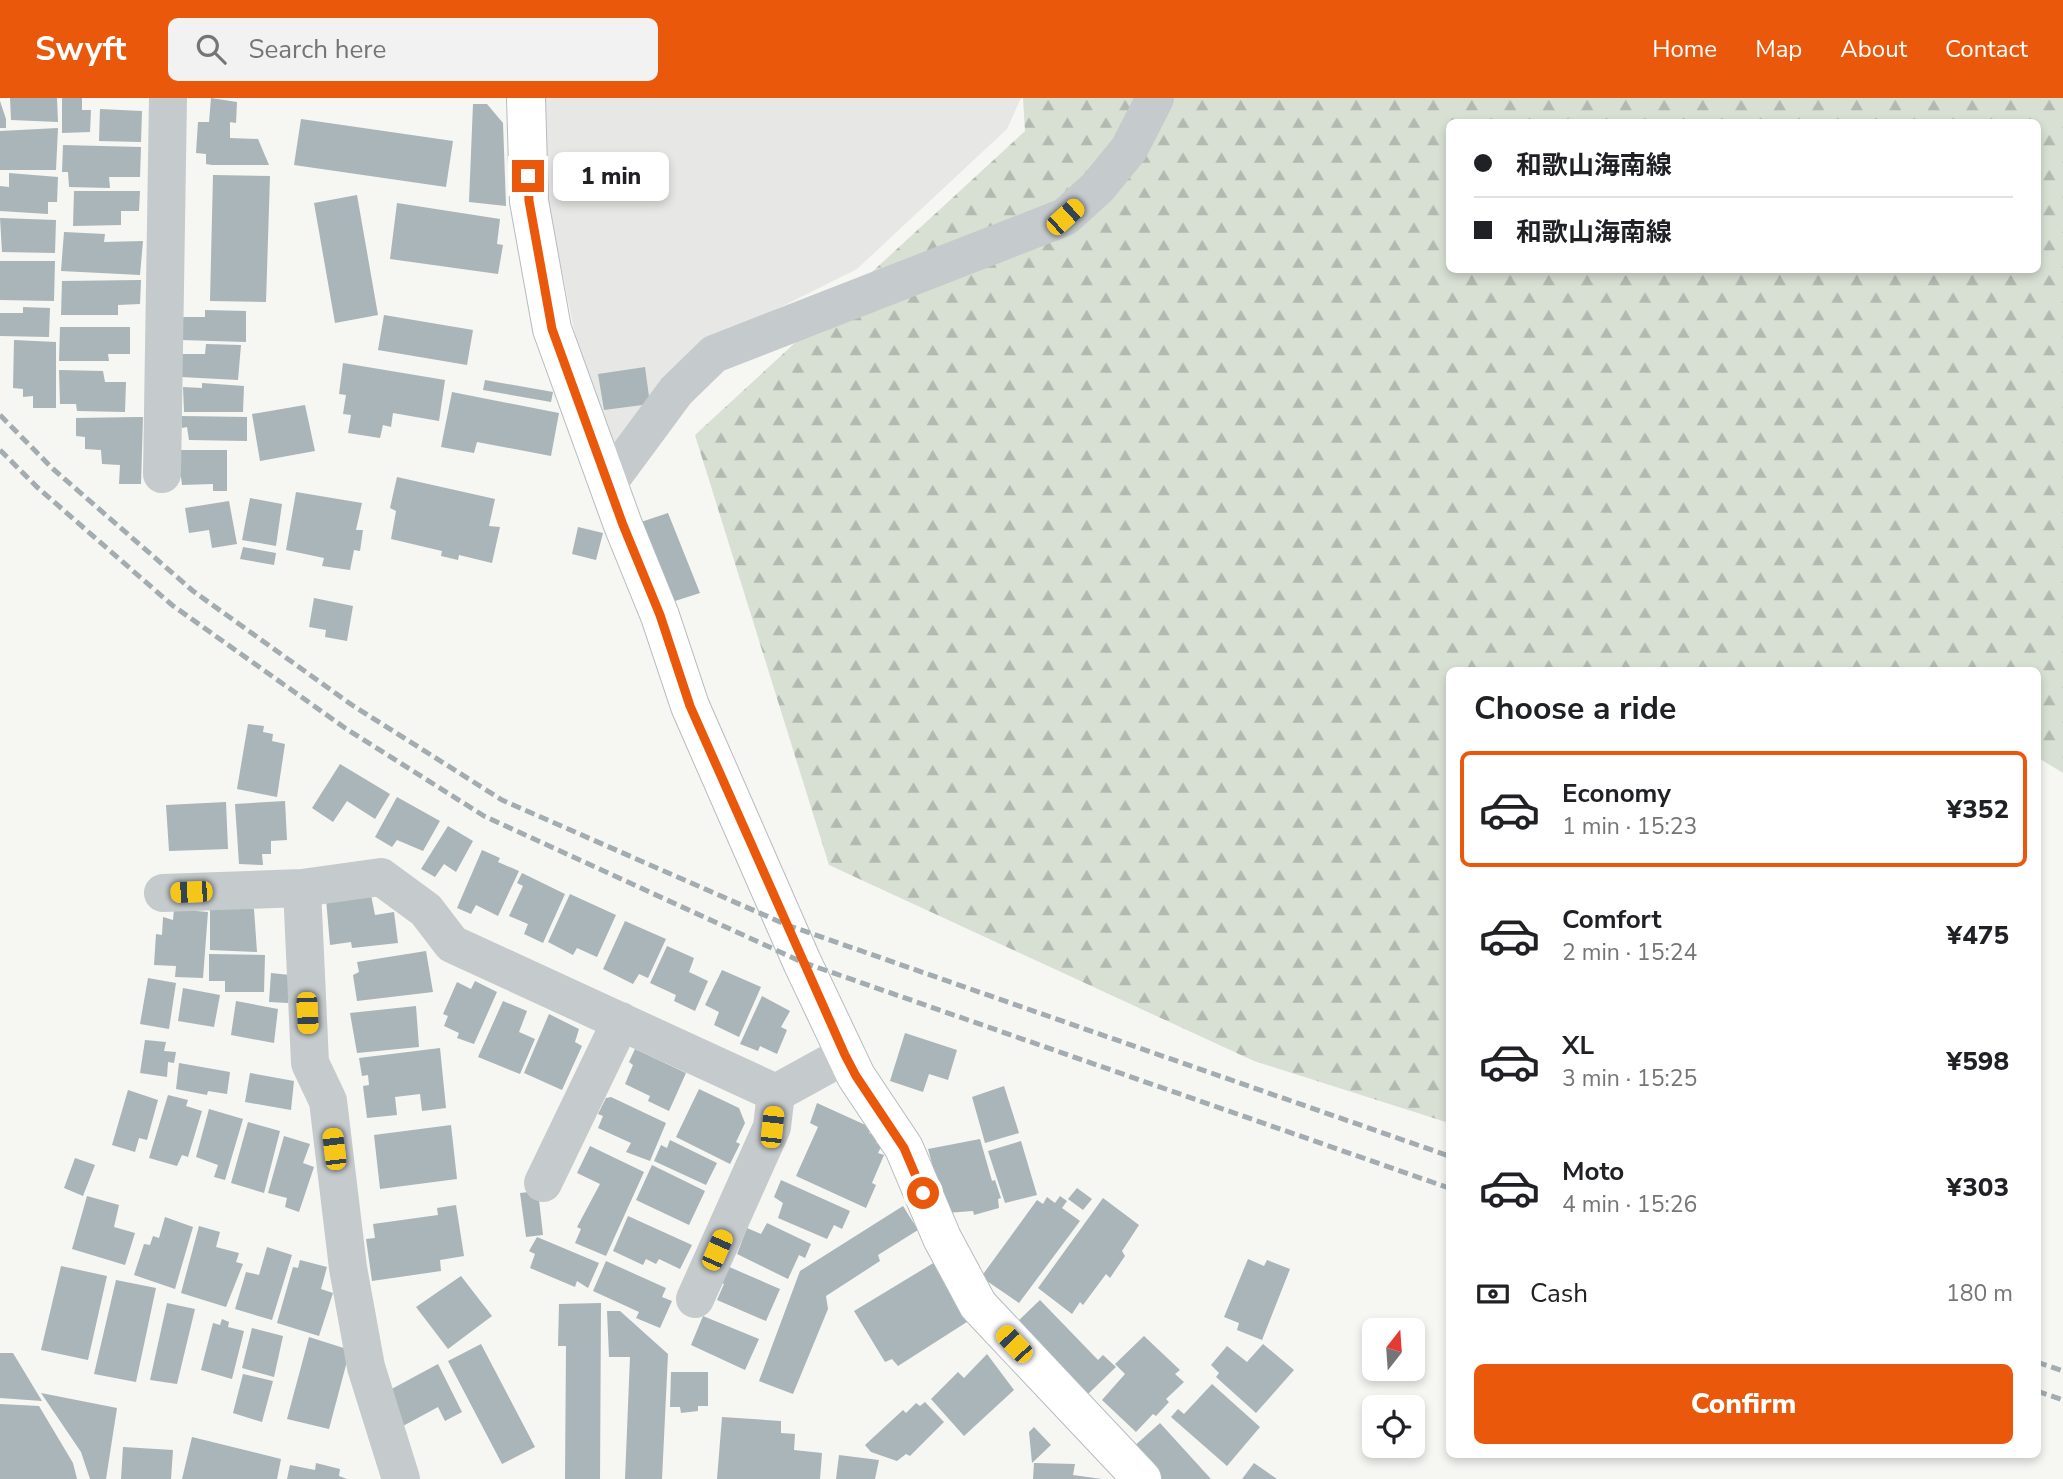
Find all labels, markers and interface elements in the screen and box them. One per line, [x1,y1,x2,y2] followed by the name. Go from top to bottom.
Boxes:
[168,18,658,81] search box
[35,27,126,72] text: Swyft
[192,30,230,68] icon: search
[248,32,386,67] text: Search here
[1652,33,1717,65] text: Home
[1755,33,1802,65] text: Map
[1840,33,1907,65] text: About
[1945,33,2028,65] text: Contact
[1516,148,1672,183] text: 和歌山海南線
[552,152,668,200] callout: 1 min
[512,160,544,192] route end
[581,161,641,192] text: 1 min
[1043,195,1088,239] car
[1516,215,1672,250] text: 和歌山海南線
[1474,687,1676,730] text: Choose a ride
[1562,776,1671,811] text: Economy
[1478,778,1541,841] icon: car
[1947,792,2009,827] text: ¥352
[1562,811,1697,842] text: 1 min · 15:23
[170,881,213,903] car
[1562,902,1662,937] text: Comfort
[1478,904,1541,967] icon: car
[1947,918,2009,953] text: ¥475
[1562,937,1697,968] text: 2 min · 15:24
[296,991,319,1035] car
[1562,1028,1594,1063] text: XL
[1478,1030,1541,1093] icon: car
[1947,1044,2009,1079] text: ¥598
[1562,1063,1697,1094] text: 3 min · 15:25
[760,1105,785,1149] car
[322,1127,347,1171] car
[1562,1154,1624,1189] text: Moto
[1478,1156,1541,1219] icon: car
[1947,1170,2009,1205] text: ¥303
[907,1177,939,1209] route start
[1562,1189,1697,1220] text: 4 min · 15:26
[699,1227,736,1273] car
[1474,1275,1512,1313] icon: cash
[1530,1276,1588,1311] text: Cash
[1946,1278,2013,1309] text: 180 m
[1362,1318,1424,1381] north arrow
[1362,1318,1425,1458] map controls
[992,1321,1037,1367] car
[1474,1364,2013,1444] button: Confirm
[1362,1395,1425,1458] button: locate

